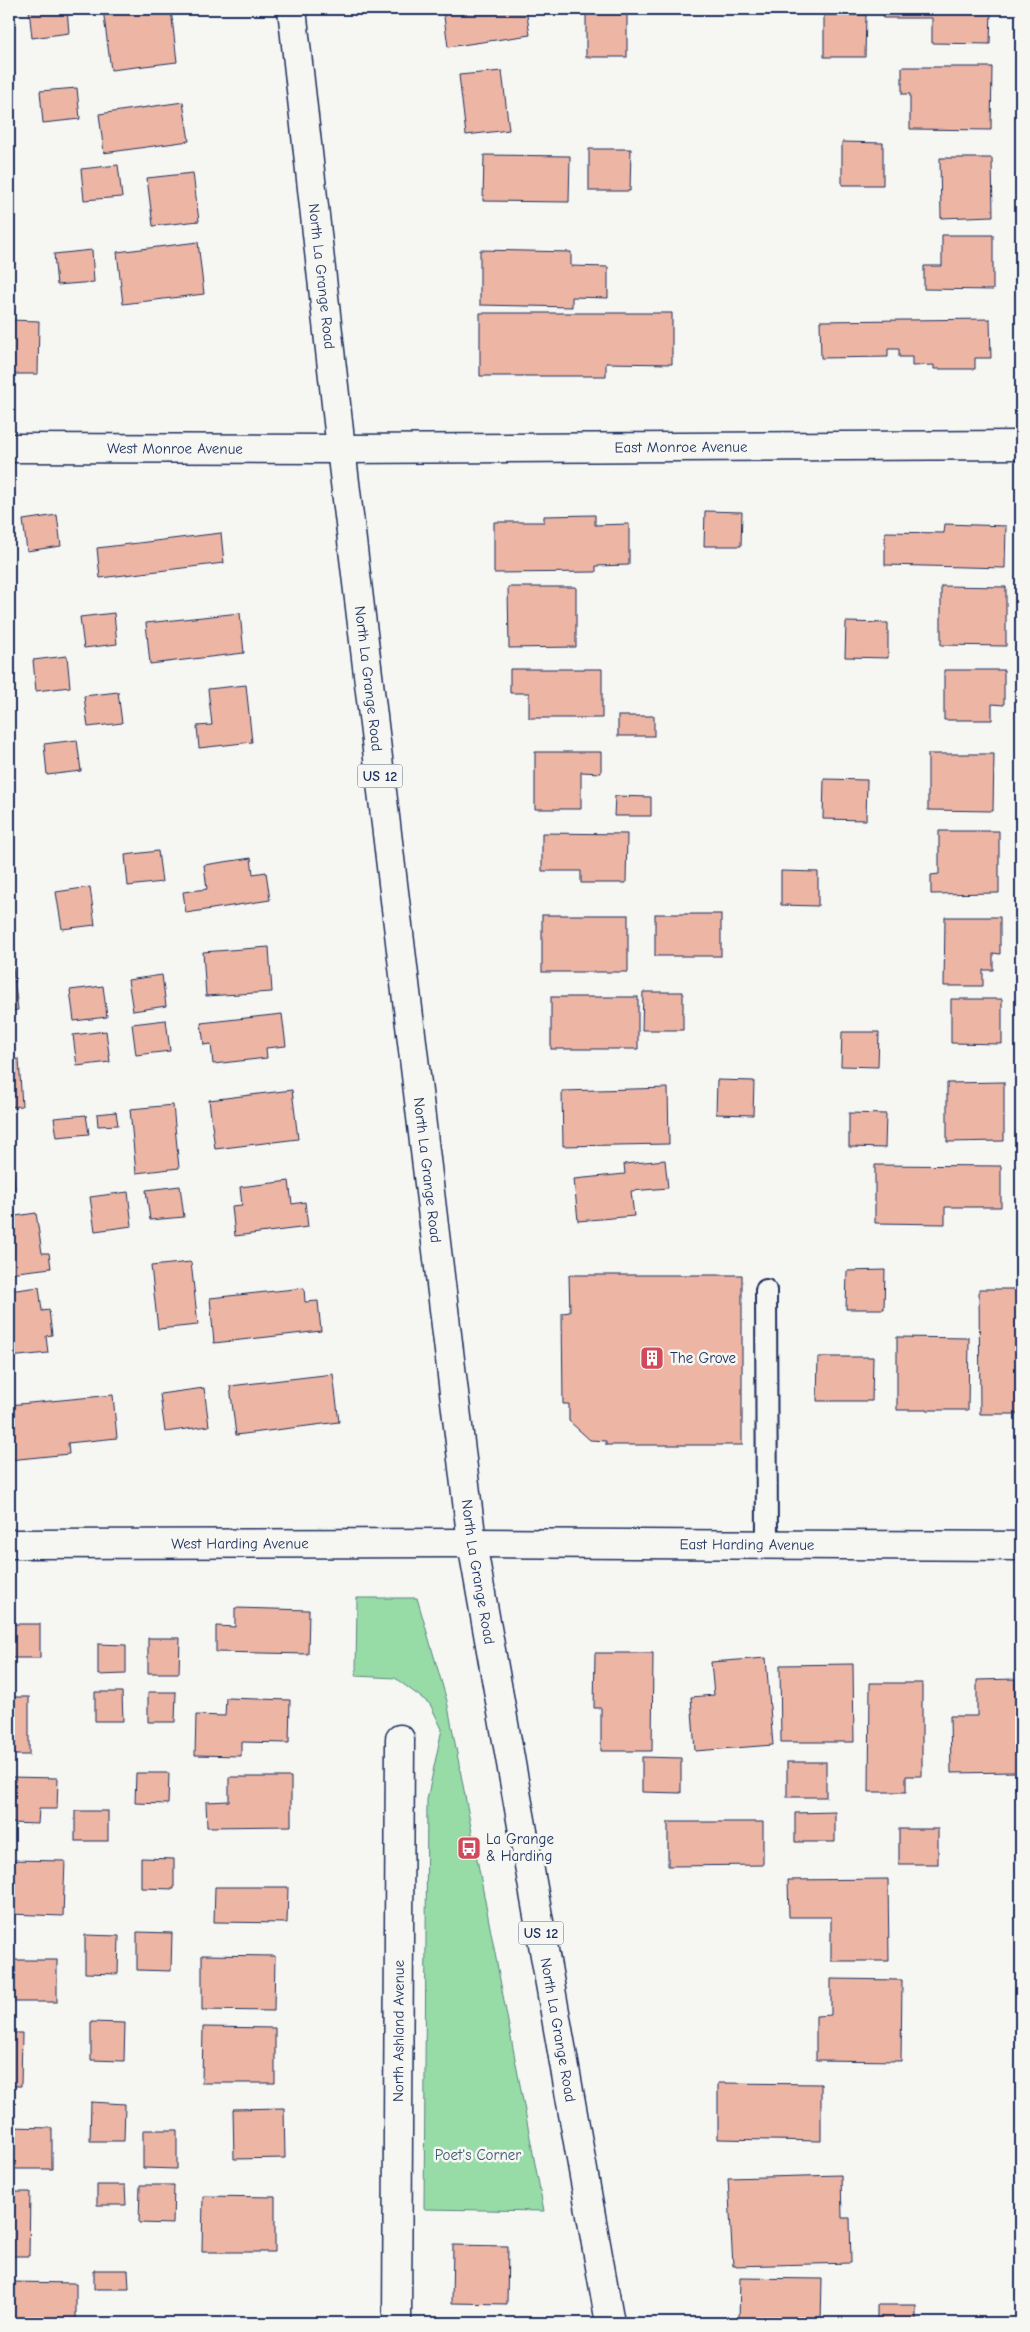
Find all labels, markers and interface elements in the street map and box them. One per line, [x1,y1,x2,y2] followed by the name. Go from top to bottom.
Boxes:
[305,203,339,350] street label: North La Grange Road
[614,438,748,456] street label: East Monroe Avenue
[107,439,243,458] street label: West Monroe Avenue
[351,605,386,752] street label: North La Grange Road
[358,764,402,788] road number: US 12
[410,1096,445,1244] street label: North La Grange Road
[639,1345,665,1371] building icon: The Grove
[670,1349,737,1367] place label: The Grove
[458,1498,499,1646] street label: North La Grange Road
[171,1534,309,1553] street label: West Harding Avenue
[680,1535,815,1554] street label: East Harding Avenue
[486,1830,554,1865] place label: La Grange & Harding
[456,1835,482,1861] bus stop icon: La Grange & Harding
[518,1922,564,1945] road number: US 12
[537,1956,580,2104] street label: North La Grange Road
[389,1959,408,2102] street label: North Ashland Avenue
[435,2146,521,2164] park label: Poet's Corner

